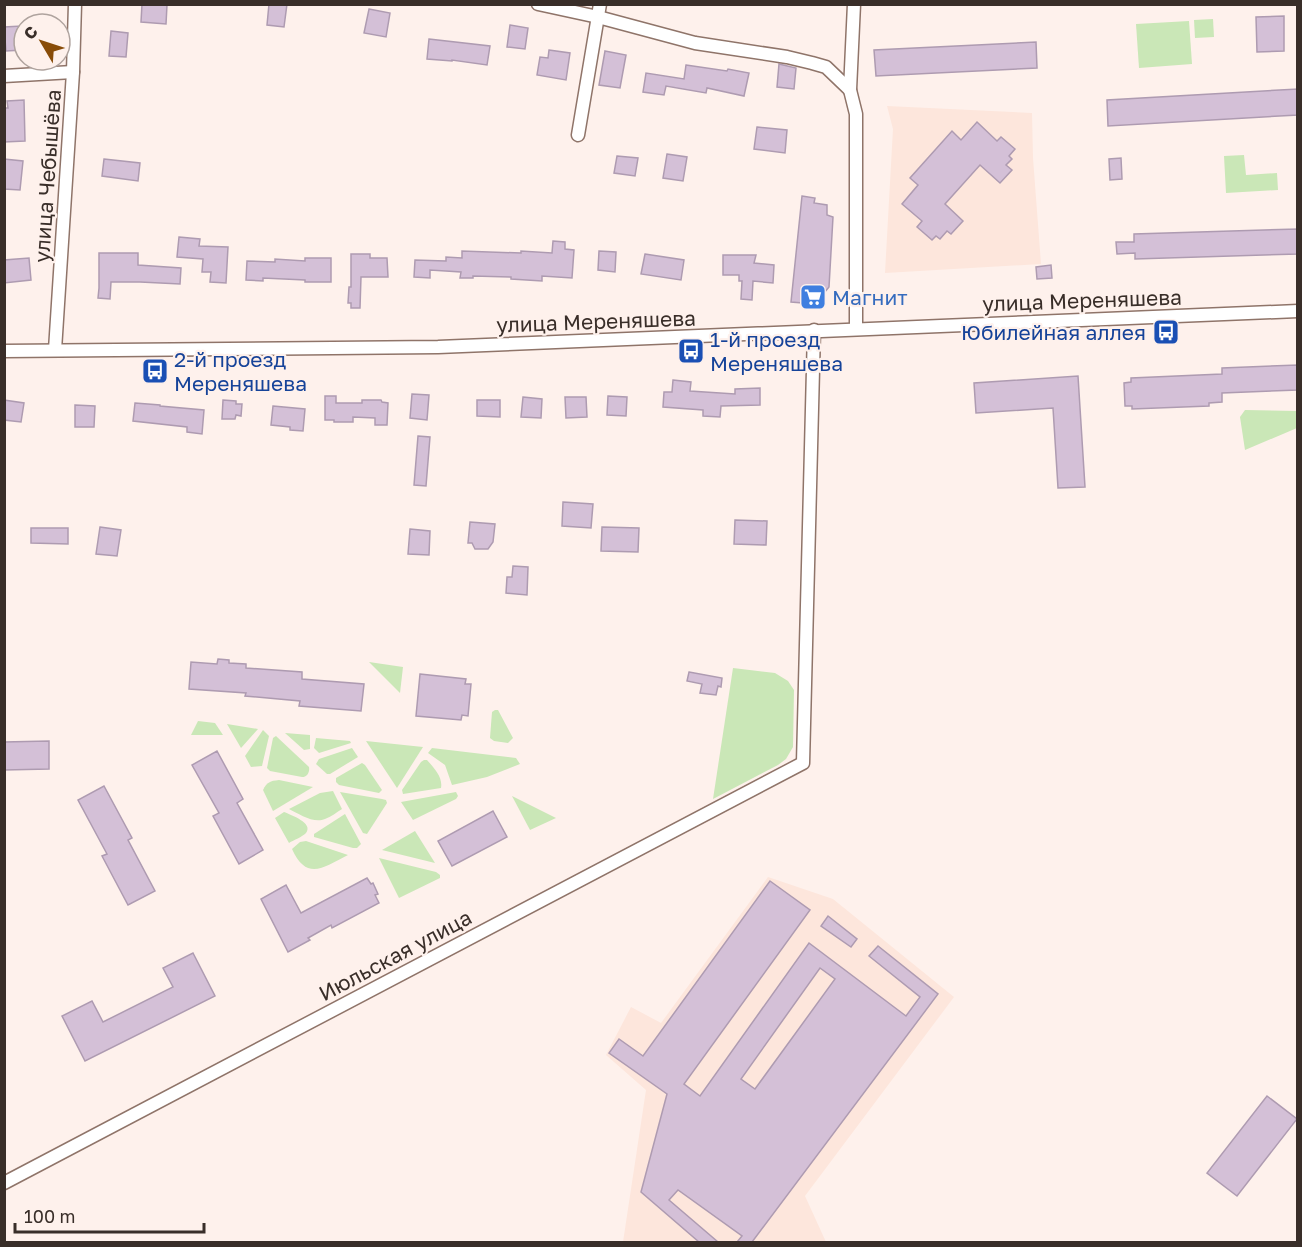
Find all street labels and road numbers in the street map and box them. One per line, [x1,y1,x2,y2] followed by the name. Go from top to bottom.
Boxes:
[28,88,66,264] street label: улица Чебышёва
[982,284,1182,316] street label: улица Мереняшева
[496,305,696,337] street label: улица Мереняшева
[314,904,476,1006] street label: Июльская улица

